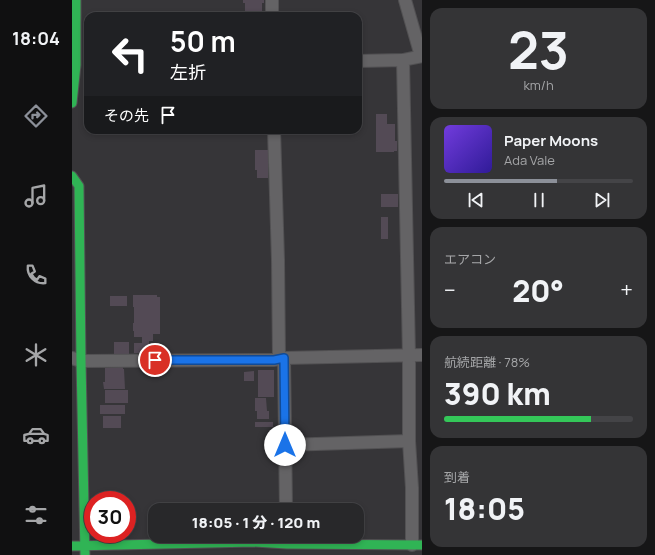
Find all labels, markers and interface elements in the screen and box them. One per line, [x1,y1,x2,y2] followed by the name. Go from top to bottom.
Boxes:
[508,14,569,85] text: 23
[170,22,236,60] text: 50 m
[12,26,60,50] text: 18:04
[104,28,156,80] icon: left
[170,60,206,84] text: 左折
[523,76,554,94] text: km/h
[22,102,50,130] icon: directions
[157,104,179,126] icon: arrive
[104,105,149,126] text: その先
[504,130,598,151] text: Paper Moons
[504,151,555,169] text: Ada Vale
[22,182,50,210] icon: music
[465,189,487,211] icon: previous
[528,189,550,211] icon: pause
[591,189,613,211] icon: next
[444,250,496,268] text: エアコン
[22,261,50,289] icon: phone
[512,270,564,311] text: 20°
[444,275,456,305] text: −
[620,275,633,305] text: +
[22,341,50,369] icon: climate
[138,343,172,377] pin
[144,349,166,371] icon: arrive
[444,353,530,371] text: 航続距離 · 78%
[444,373,551,414] text: 390 km
[22,421,50,449] icon: car
[264,424,306,466] position arrow
[444,468,470,486] text: 到着
[444,488,525,529] text: 18:05
[84,491,136,543] speed limit sign: 30
[22,501,50,529] icon: filters
[192,512,320,533] text: 18:05 · 1 分 · 120 m

